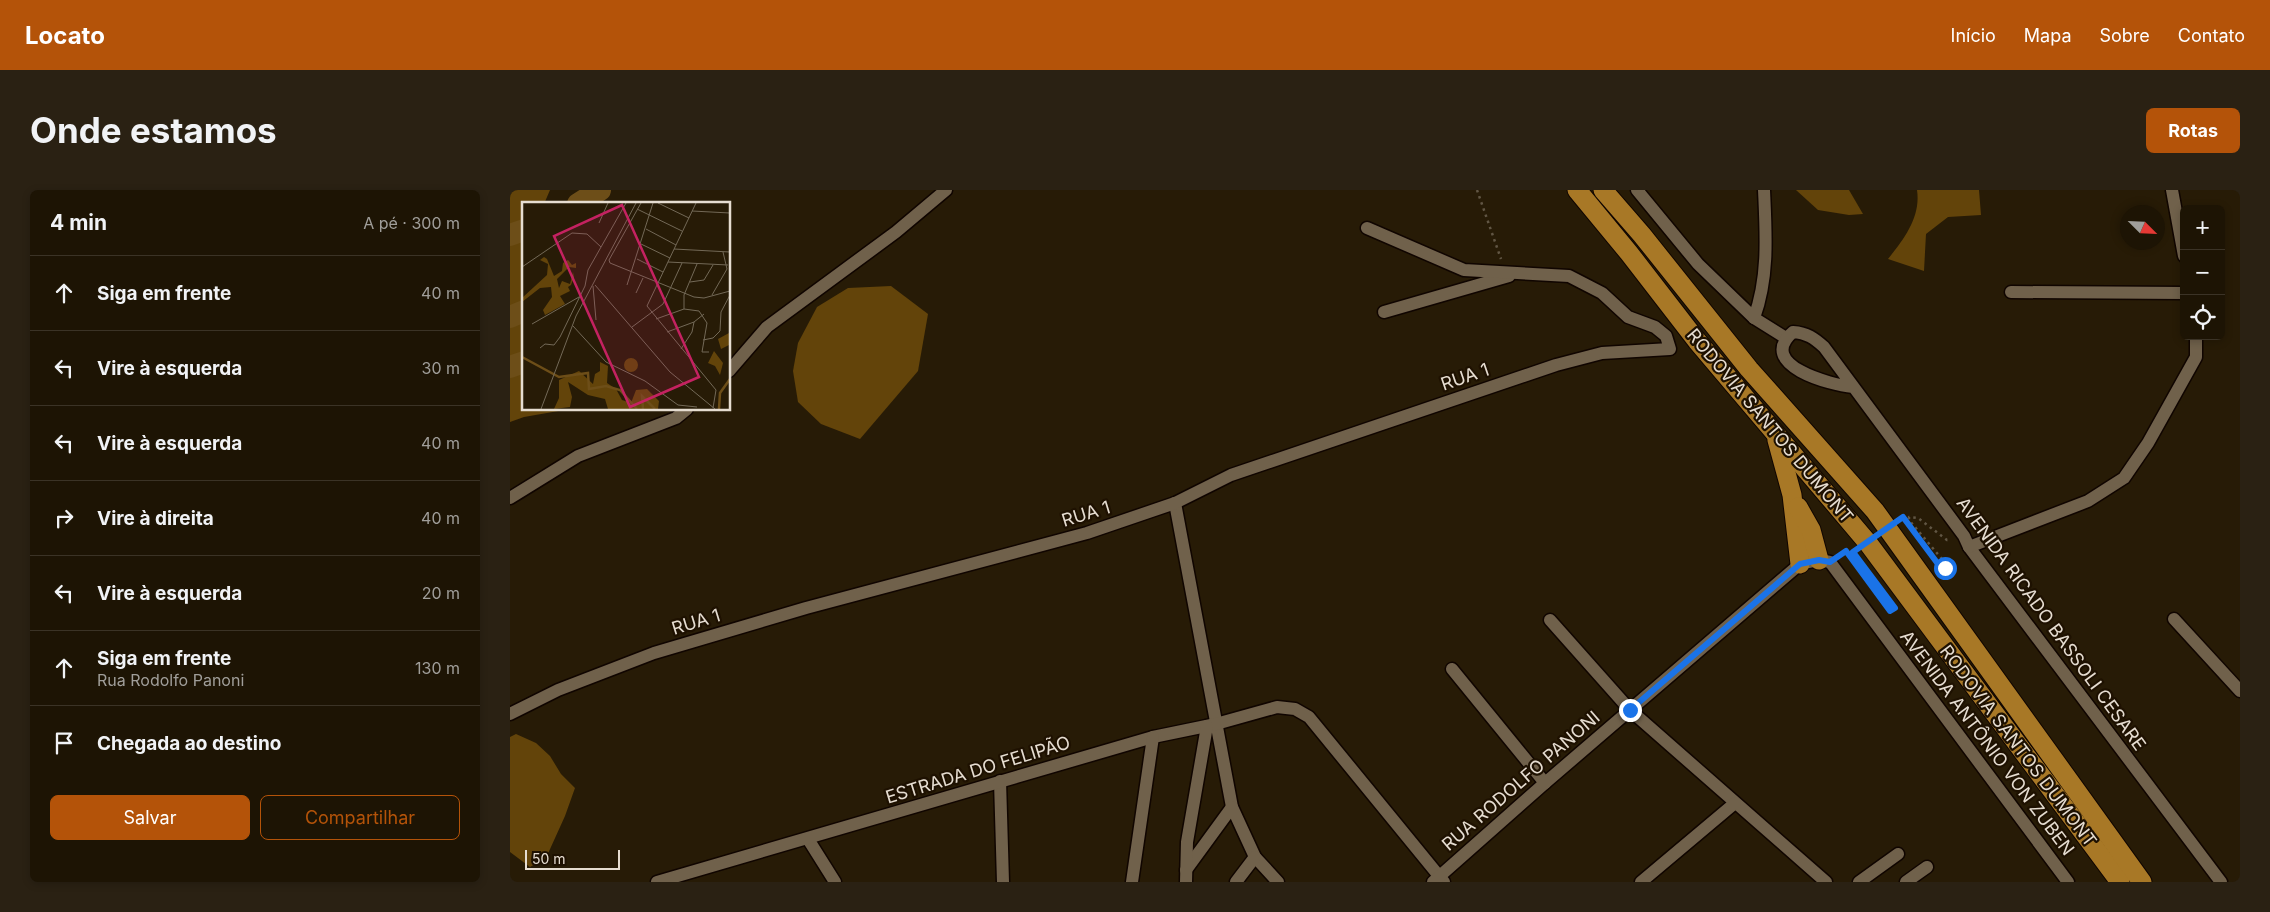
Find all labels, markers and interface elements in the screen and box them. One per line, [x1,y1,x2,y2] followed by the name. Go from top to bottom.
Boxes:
[25,21,105,50] text: Locato
[1951,25,1996,46] text: Início
[2024,25,2071,46] text: Mapa
[2099,25,2150,46] text: Sobre
[2178,25,2245,46] text: Contato
[2146,108,2240,153] button: Rotas
[30,109,277,151] text: Onde estamos
[522,202,730,410] inset map
[2120,205,2165,250] north arrow
[2180,205,2225,340] map controls
[2180,205,2225,250] button: +
[50,210,107,235] text: 4 min
[363,213,460,233] text: A pé · 300 m
[2180,250,2225,295] button: −
[50,279,78,307] icon: ahead
[97,282,231,305] text: Siga em frente
[421,283,460,303] text: 40 m
[2180,295,2225,340] button: locate
[1683,324,1858,527] street label: RODOVIA SANTOS DUMONT
[50,354,78,382] icon: left
[97,357,242,380] text: Vire à esquerda
[422,358,460,378] text: 30 m
[1438,359,1492,395] street label: RUA 1
[50,429,78,457] icon: left
[97,432,242,455] text: Vire à esquerda
[421,433,460,453] text: 40 m
[1953,493,2150,754] street label: AVENIDA RICADO BASSOLI CESARE
[1059,496,1113,531] street label: RUA 1
[50,504,78,532] icon: right
[97,507,214,530] text: Vire à direita
[421,508,460,528] text: 40 m
[1934,557,1957,580] route start
[50,579,78,607] icon: left
[97,582,242,605] text: Vire à esquerda
[422,583,460,603] text: 20 m
[669,604,723,639] street label: RUA 1
[1896,626,2080,859] street label: AVENIDA ANTÔNIO VON ZUBEN
[1936,641,2101,851] street label: RODOVIA SANTOS DUMONT
[97,647,231,670] text: Siga em frente
[50,654,78,682] icon: ahead
[415,658,460,678] text: 130 m
[97,670,244,690] text: Rua Rodolfo Panoni
[1619,699,1642,722] route end
[1437,706,1604,855] street label: RUA RODOLFO PANONI
[50,729,78,757] icon: arrive
[883,730,1073,808] street label: ESTRADA DO FELIPÃO
[97,732,281,755] text: Chegada ao destino
[50,795,250,840] button: Salvar
[260,795,460,840] button: Compartilhar
[525,847,620,870] scale bar
[532,850,566,867] text: 50 m

